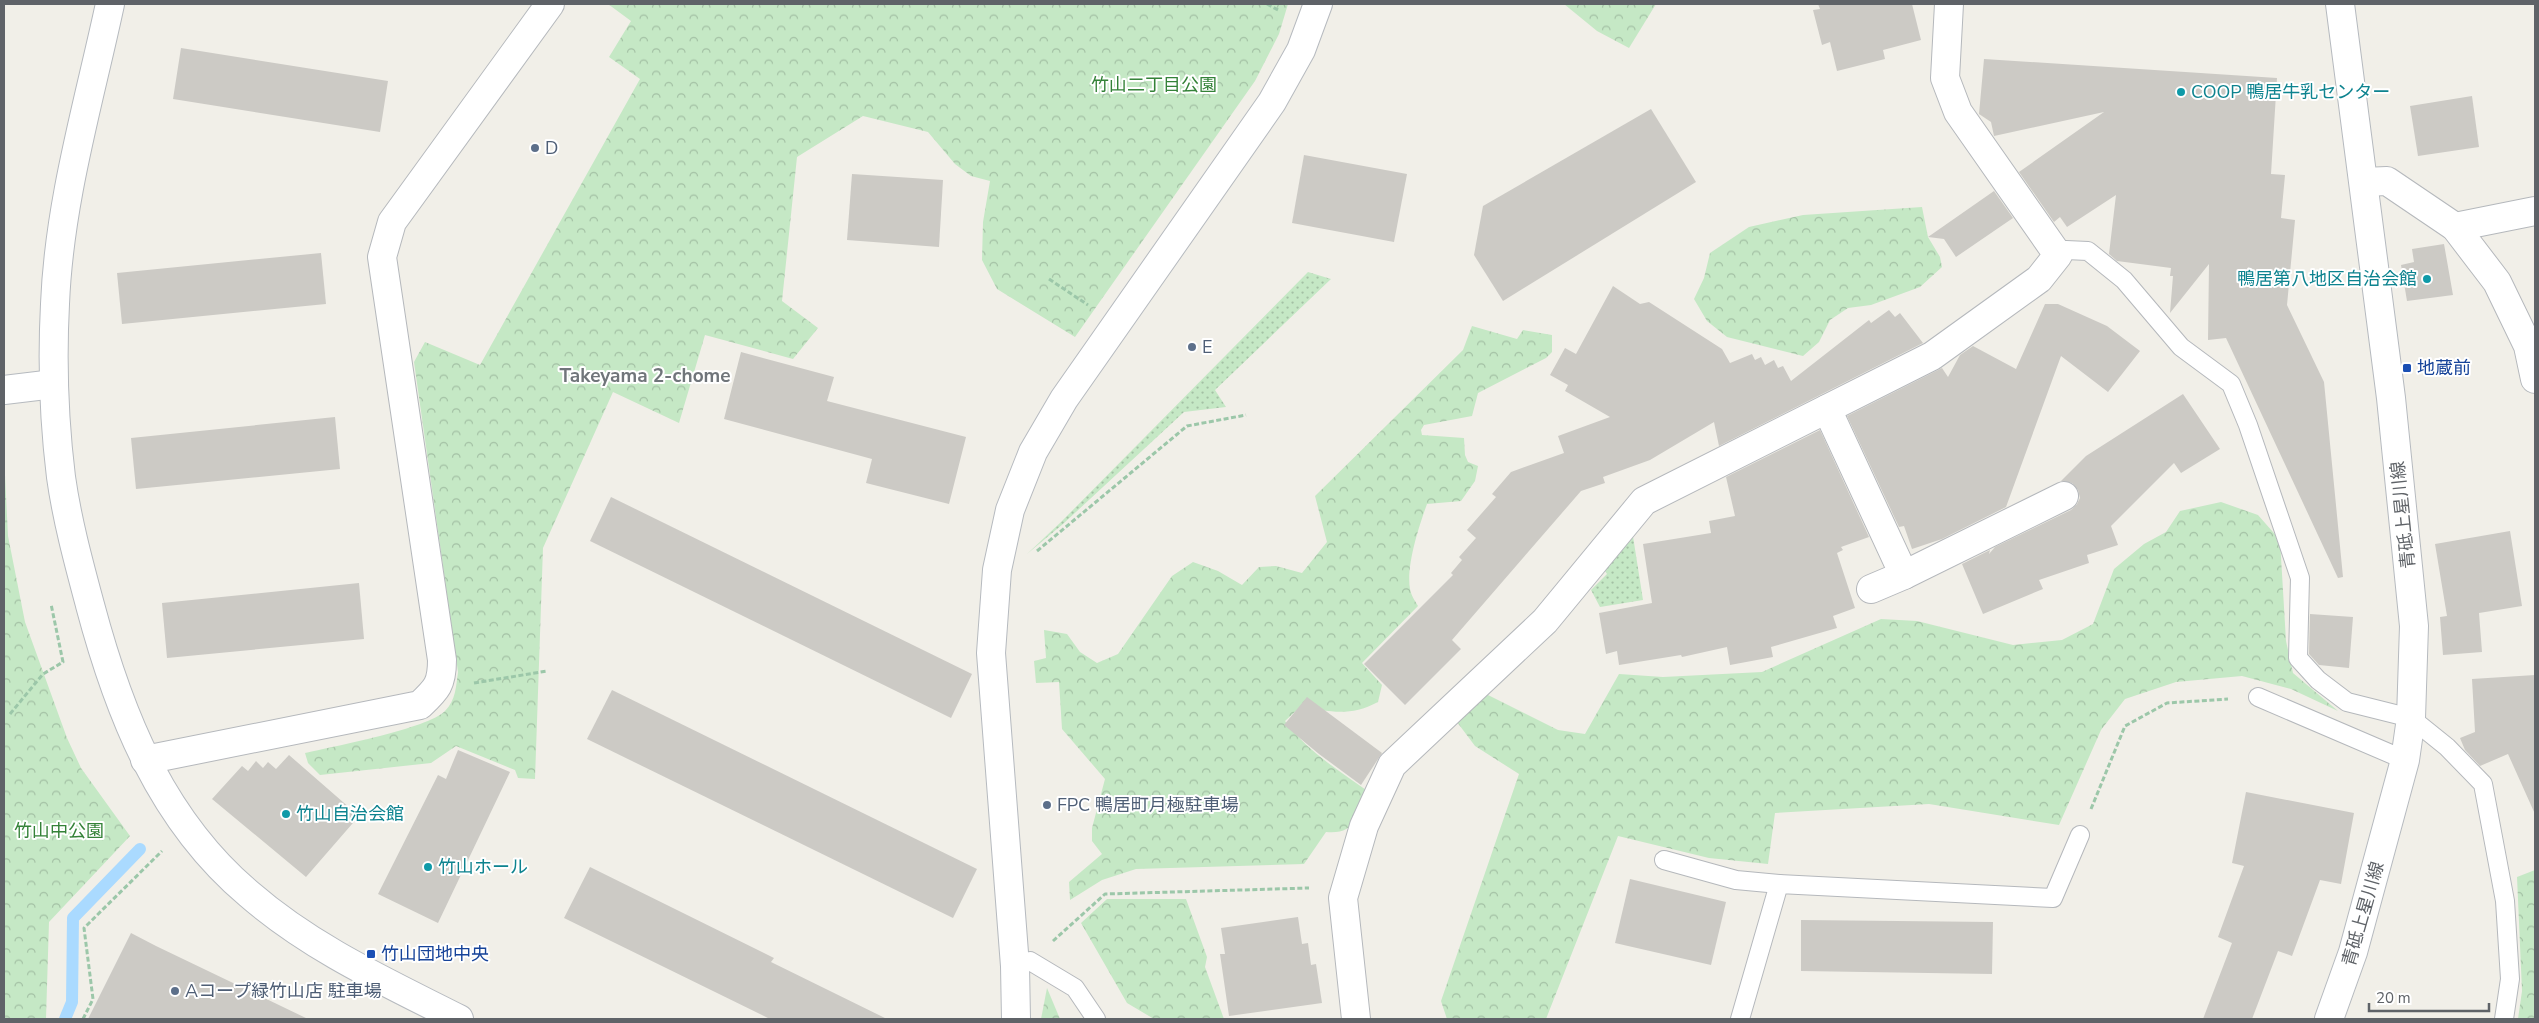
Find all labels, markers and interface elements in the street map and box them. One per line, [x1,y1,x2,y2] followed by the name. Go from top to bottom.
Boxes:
[1091,73,1217,97] park label: 竹山二丁目公園
[2191,80,2390,104] place label: COOP 鴨居牛乳センター
[2175,86,2187,98] marker: COOP 鴨居牛乳センター
[545,136,558,160] place label: D
[529,142,541,154] marker: D
[2237,267,2417,291] place label: 鴨居第八地区自治会館
[2421,273,2433,285] marker: 鴨居第八地区自治会館
[1202,335,1213,359] place label: E
[1186,341,1198,353] marker: E
[2417,356,2471,380] place label: 地蔵前
[2401,362,2413,374] marker: 地蔵前
[559,363,731,389] district label: Takeyama 2-chome
[2385,460,2421,570] street label: 青砥上星川線
[1057,793,1239,817] place label: FPC 鴨居町月極駐車場
[1041,799,1053,811] marker: FPC 鴨居町月極駐車場
[296,802,404,826] place label: 竹山自治会館
[280,808,292,820] marker: 竹山自治会館
[14,819,104,843] park label: 竹山中公園
[438,855,528,879] place label: 竹山ホール
[2337,859,2389,969] street label: 青砥上星川線
[422,861,434,873] marker: 竹山ホール
[381,942,489,966] place label: 竹山団地中央
[365,948,377,960] marker: 竹山団地中央
[185,979,382,1003] place label: Aコープ緑竹山店 駐車場
[2369,980,2489,1012] scale bar
[169,985,181,997] marker: Aコープ緑竹山店 駐車場
[2376,988,2411,1008] text: 20 m

